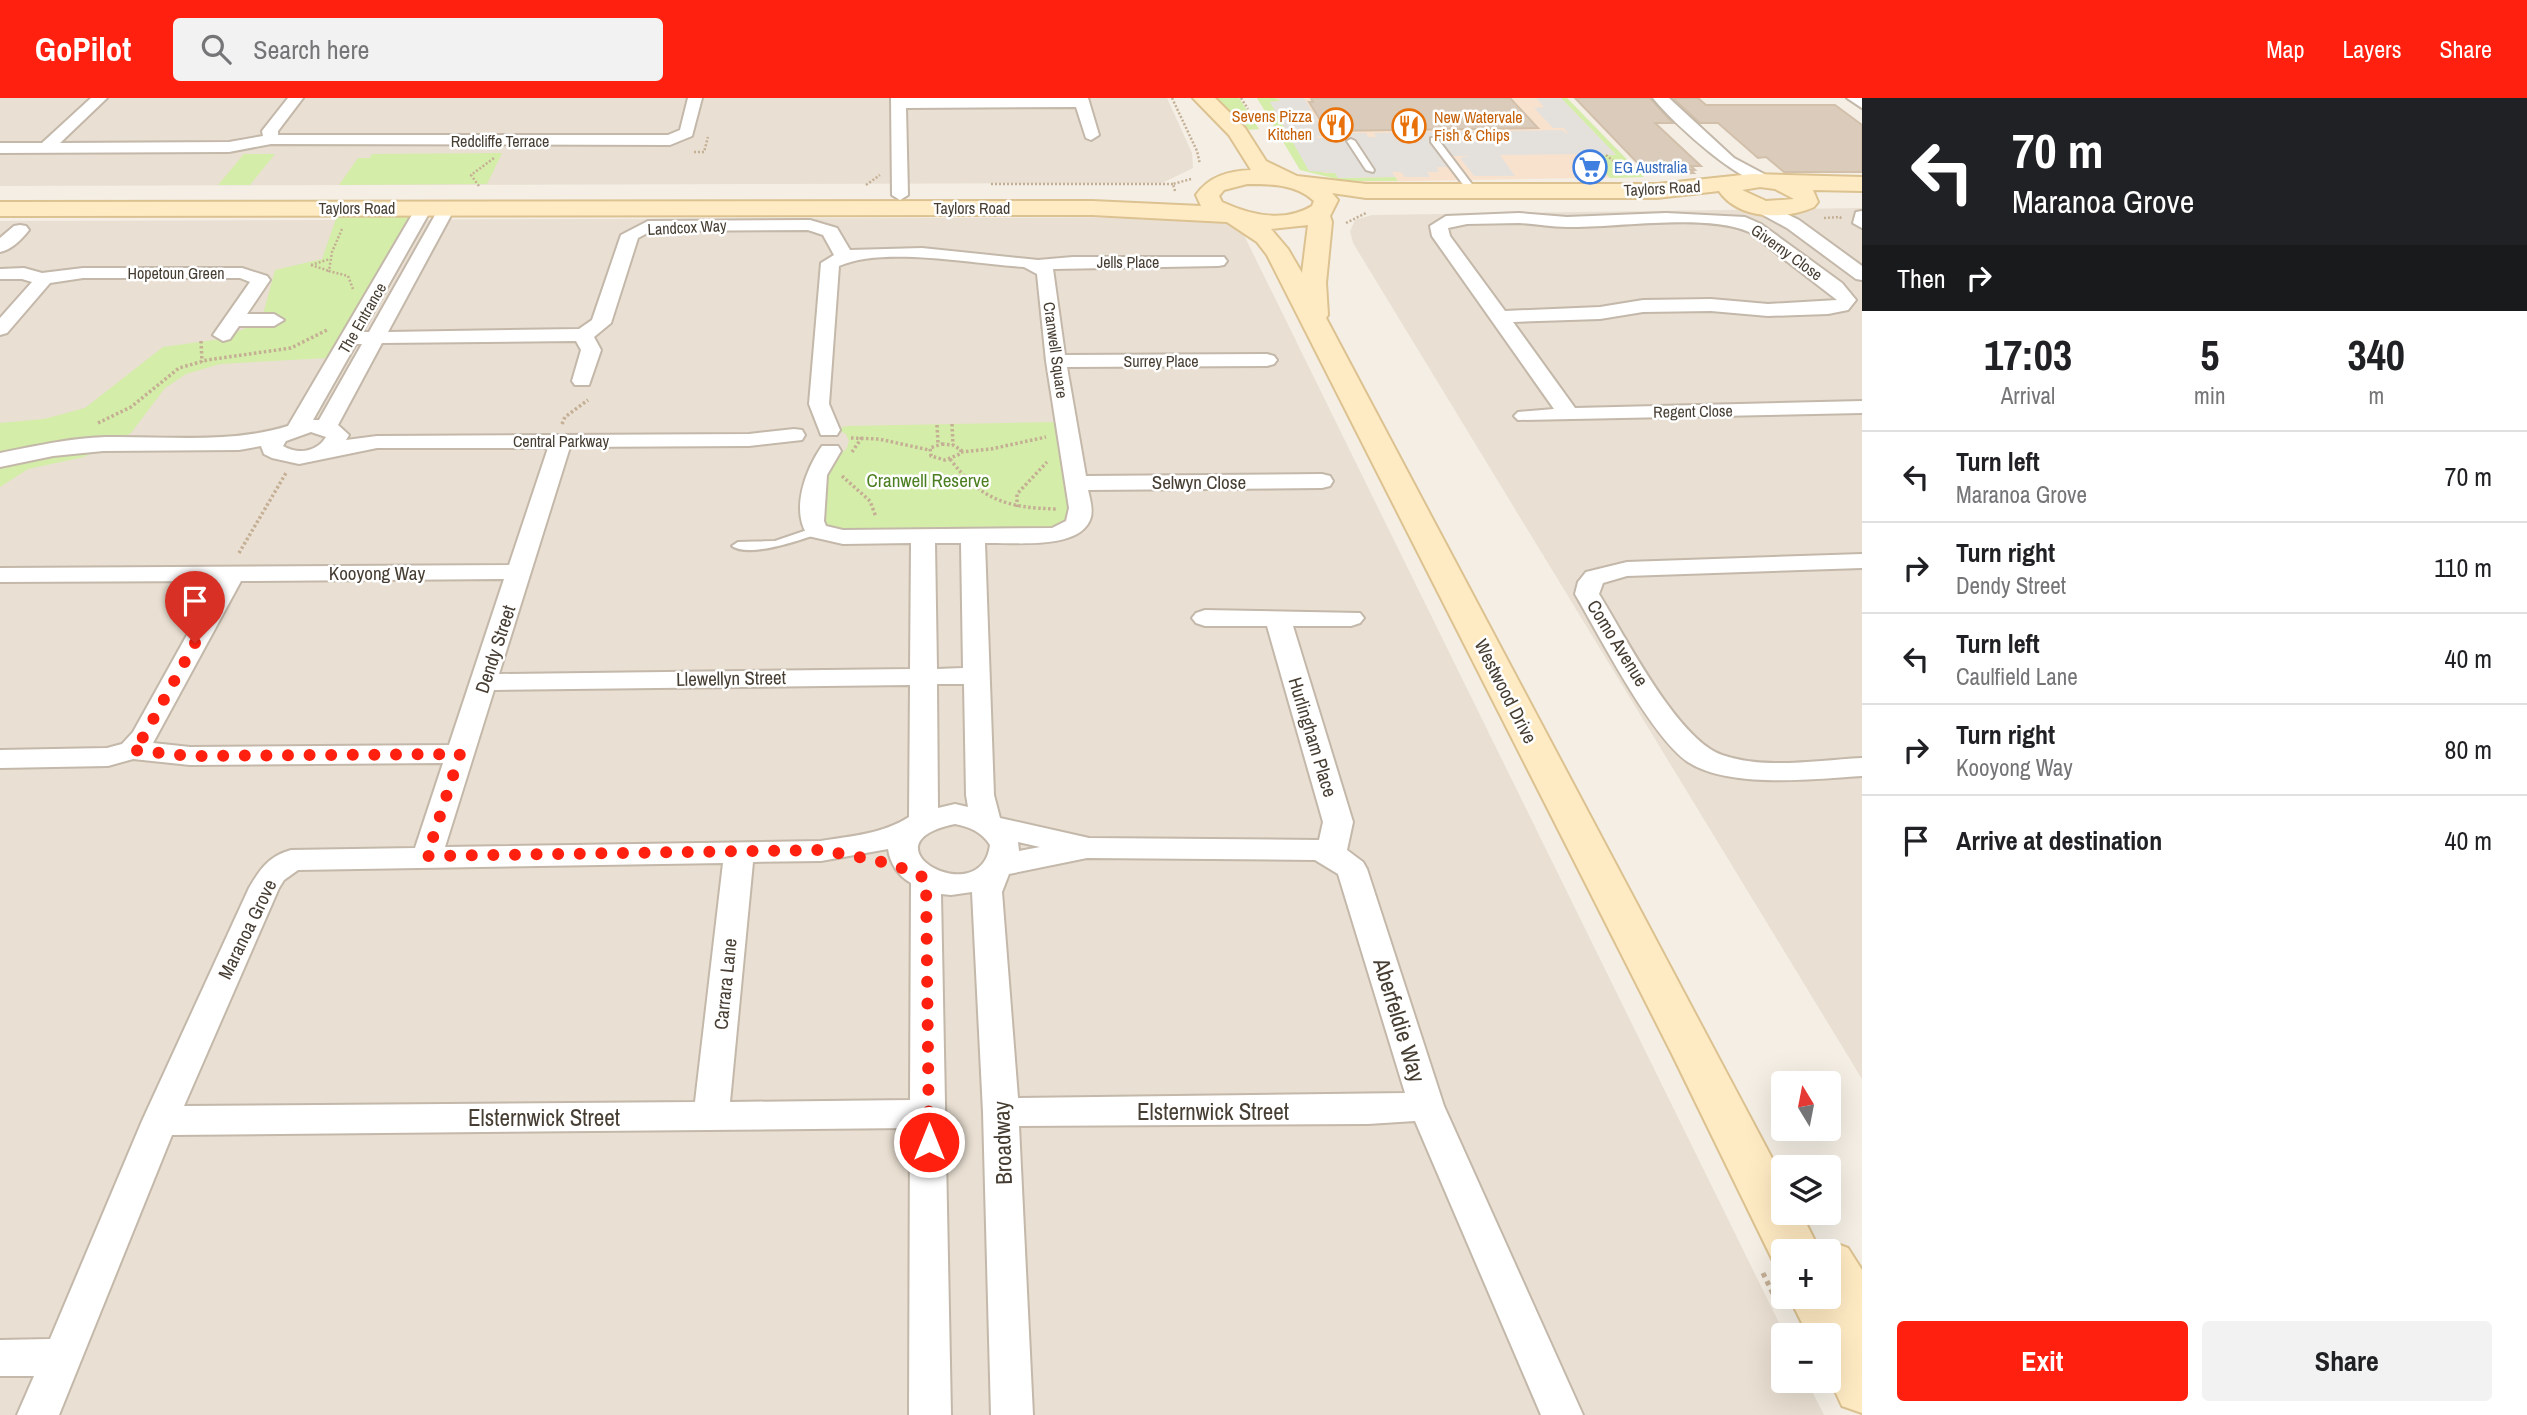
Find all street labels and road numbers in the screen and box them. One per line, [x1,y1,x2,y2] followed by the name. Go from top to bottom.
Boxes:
[451,130,549,152] street label: Redcliffe Terrace
[1623,175,1701,201] street label: Taylors Road
[319,197,395,219] street label: Taylors Road
[934,197,1010,219] street label: Taylors Road
[647,214,727,240] street label: Landcox Way
[1747,219,1827,285] street label: Giverny Close
[1097,251,1159,273] street label: Jells Place
[127,262,225,284] street label: Hopetoun Green
[333,278,391,358] street label: The Entrance
[1038,300,1074,400] street label: Cranwell Square
[1123,350,1199,372] street label: Surrey Place
[1653,399,1733,423] street label: Regent Close
[513,430,610,452] street label: Central Parkway
[1152,469,1246,495] street label: Selwyn Close
[329,560,425,586] street label: Kooyong Way
[1581,595,1655,691] street label: Como Avenue
[469,601,522,696] street label: Dendy Street
[1469,634,1543,748] street label: Westwood Drive
[676,664,787,692] street label: Llewellyn Street
[1282,674,1344,800] street label: Hurlingham Place
[212,875,282,983] street label: Maranoa Grove
[707,937,743,1031] street label: Carrara Lane
[1366,953,1434,1086] street label: Aberfeldie Way
[1137,1096,1289,1127] street label: Elsternwick Street
[985,1100,1019,1185] street label: Broadway
[468,1102,620,1133] street label: Elsternwick Street

